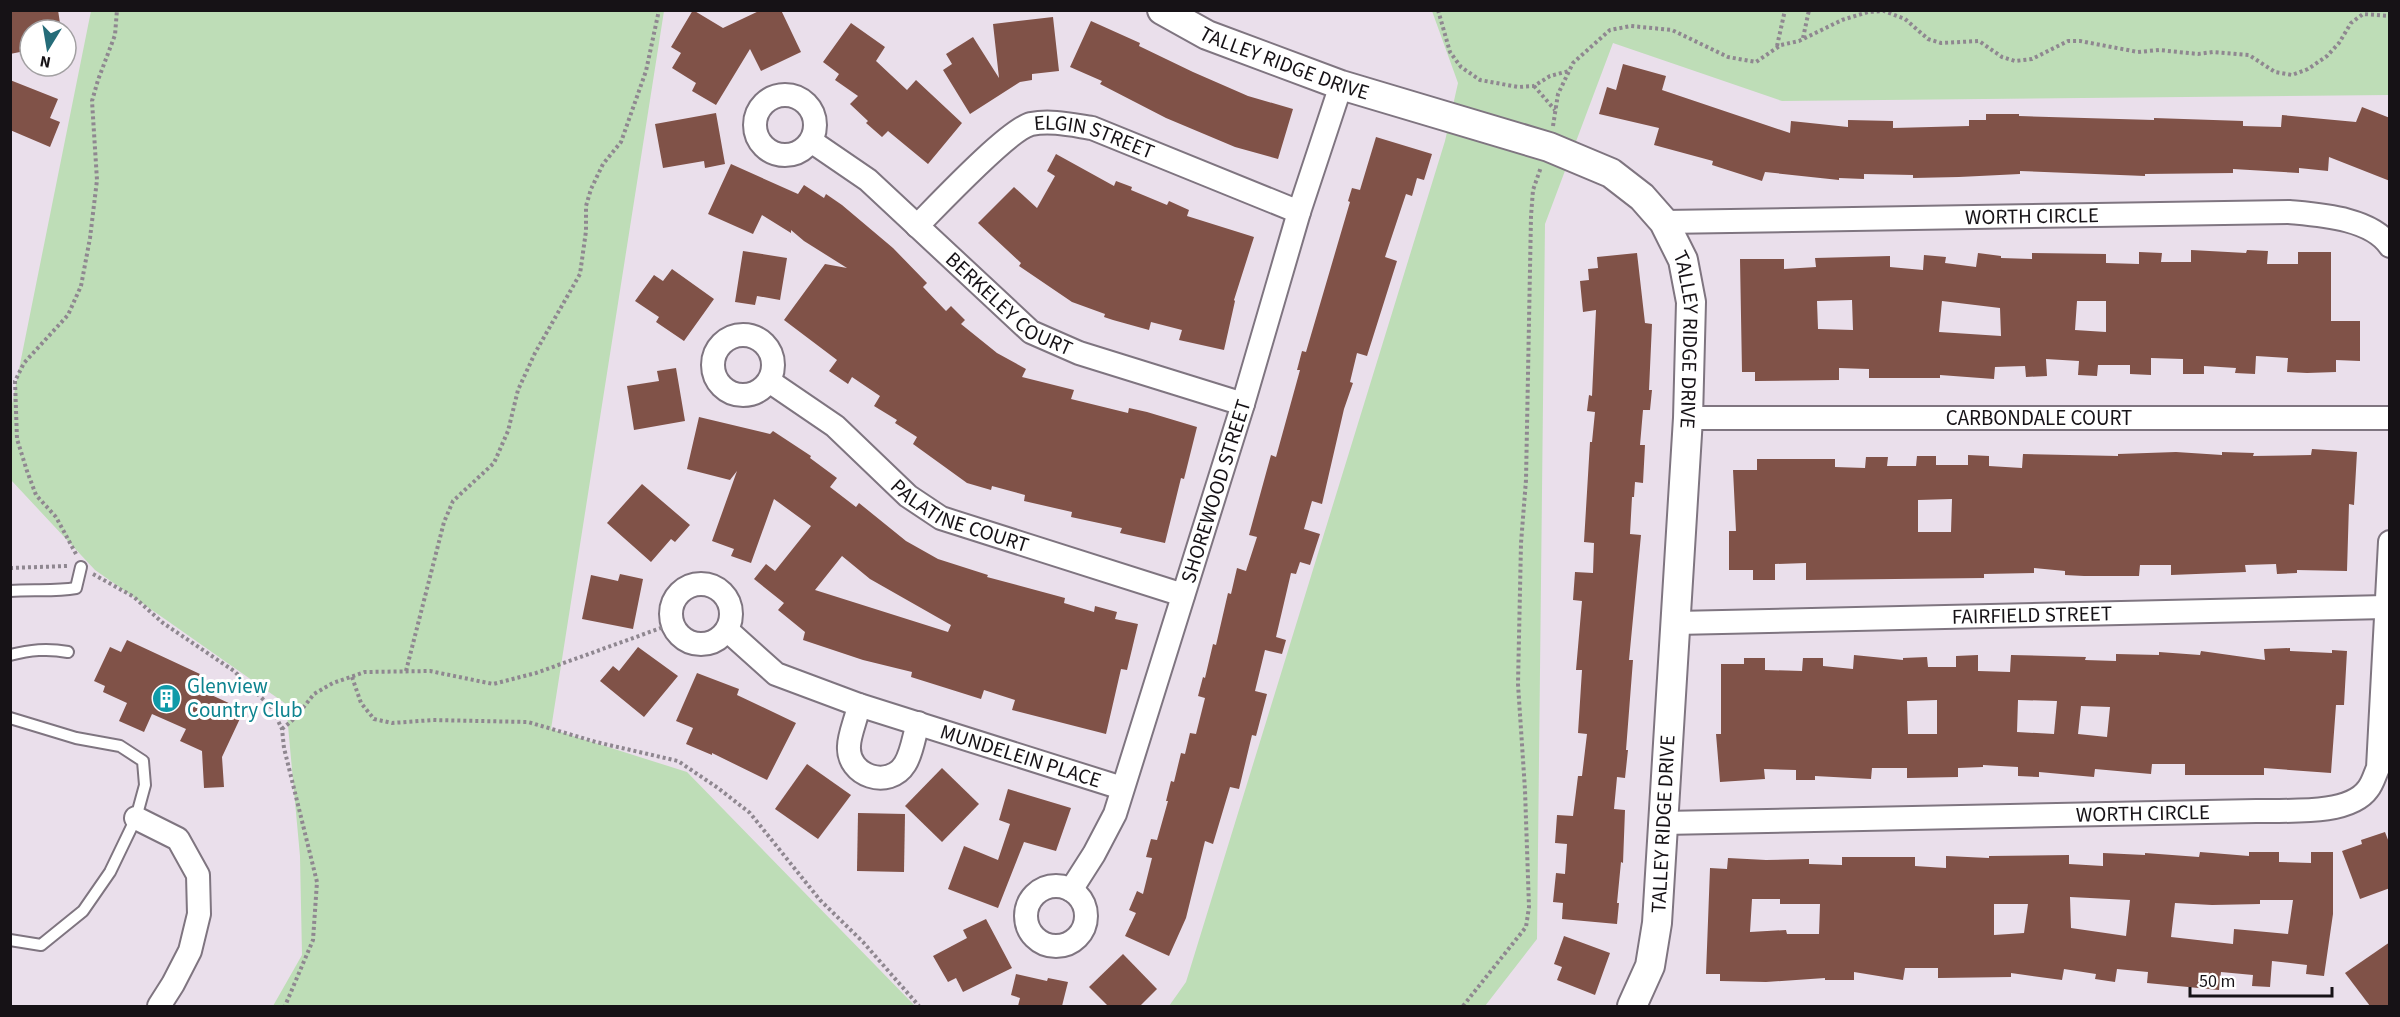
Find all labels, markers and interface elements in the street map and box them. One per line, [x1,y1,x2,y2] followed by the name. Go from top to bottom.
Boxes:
[18,18,78,78] north arrow
[1194,19,1373,108] street label: TALLEY RIDGE DRIVE
[38,50,53,74] text: N
[1033,107,1159,167] street label: ELGIN STREET
[1965,200,2099,232] street label: WORTH CIRCLE
[939,245,1077,363] street label: BERKELEY COURT
[1666,245,1706,430] street label: TALLEY RIDGE DRIVE
[1173,396,1258,587] street label: SHOREWOOD STREET
[1946,403,2132,433] street label: CARBONDALE COURT
[884,472,1033,560] street label: PALATINE COURT
[1951,598,2112,632] street label: FAIRFIELD STREET
[187,671,303,725] place label: Glenview Country Club
[150,682,182,714] building icon: Glenview Country Club
[936,717,1105,796] street label: MUNDELEIN PLACE
[1643,734,1683,914] street label: TALLEY RIDGE DRIVE
[2076,797,2210,830] street label: WORTH CIRCLE
[2190,960,2332,998] scale bar
[2199,969,2235,994] text: 50 m

